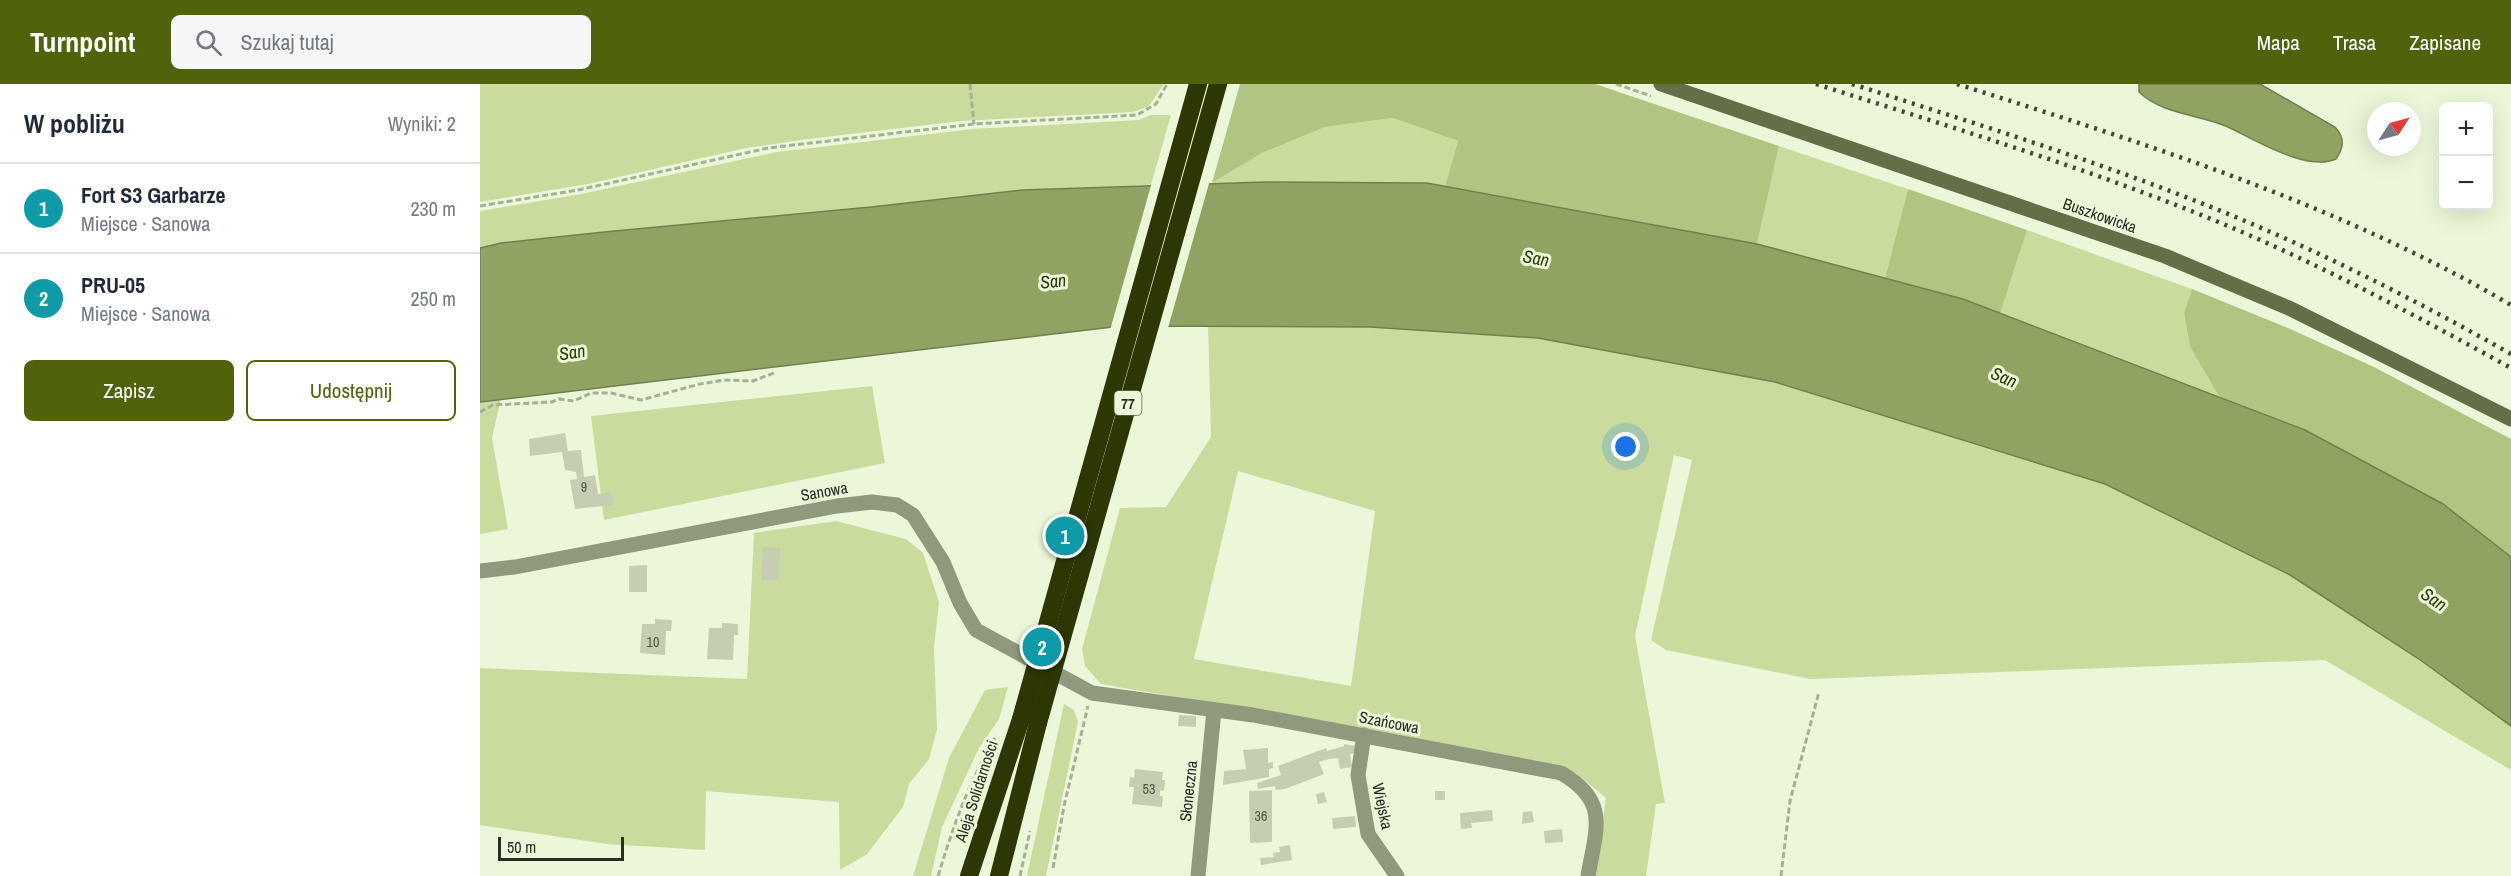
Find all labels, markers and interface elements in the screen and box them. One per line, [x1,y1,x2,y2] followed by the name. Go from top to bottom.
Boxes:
[171,15,591,69] search box
[30,23,135,61] text: Turnpoint
[192,26,225,59] icon: search
[240,27,334,57] text: Szukaj tutaj
[2257,28,2300,57] text: Mapa
[2333,28,2376,57] text: Trasa
[2409,28,2481,57] text: Zapisane
[2367,102,2421,156] north arrow
[2439,102,2493,210] map controls
[2439,102,2493,156] button: +
[24,106,125,141] text: W pobliżu
[388,110,456,137] text: Wyniki: 2
[2439,156,2493,210] button: −
[81,180,226,210] text: Fort S3 Garbarze
[2060,192,2140,238] street label: Buszkowicka
[39,195,48,222] text: 1
[410,195,456,222] text: 230 m
[81,210,210,237] text: Miejsce · Sanowa
[1521,243,1551,273] water label: San
[1039,267,1067,295] water label: San
[81,270,145,300] text: PRU-05
[39,285,48,312] text: 2
[410,285,456,312] text: 250 m
[81,300,210,327] text: Miejsce · Sanowa
[557,338,587,366] water label: San
[24,360,234,421] button: Zapisz
[246,360,456,421] button: Udostępnij
[1987,360,2021,394] water label: San
[1114,391,1142,415] road number: 77
[1611,432,1640,461] your location
[799,476,850,506] street label: Sanowa
[581,478,587,496] house number: 9
[1046,514,1084,558] pin: 1
[2416,581,2452,617] water label: San
[1022,624,1062,670] pin: 2
[647,633,659,651] house number: 10
[1357,705,1421,739] street label: Szańcowa
[949,737,1003,846] street label: Aleja Solidarności
[1174,759,1202,823] street label: Słoneczna
[1143,780,1155,798] house number: 53
[1367,781,1399,832] street label: Wiejska
[1255,807,1267,825] house number: 36
[498,834,624,862] scale bar
[507,836,536,858] text: 50 m

